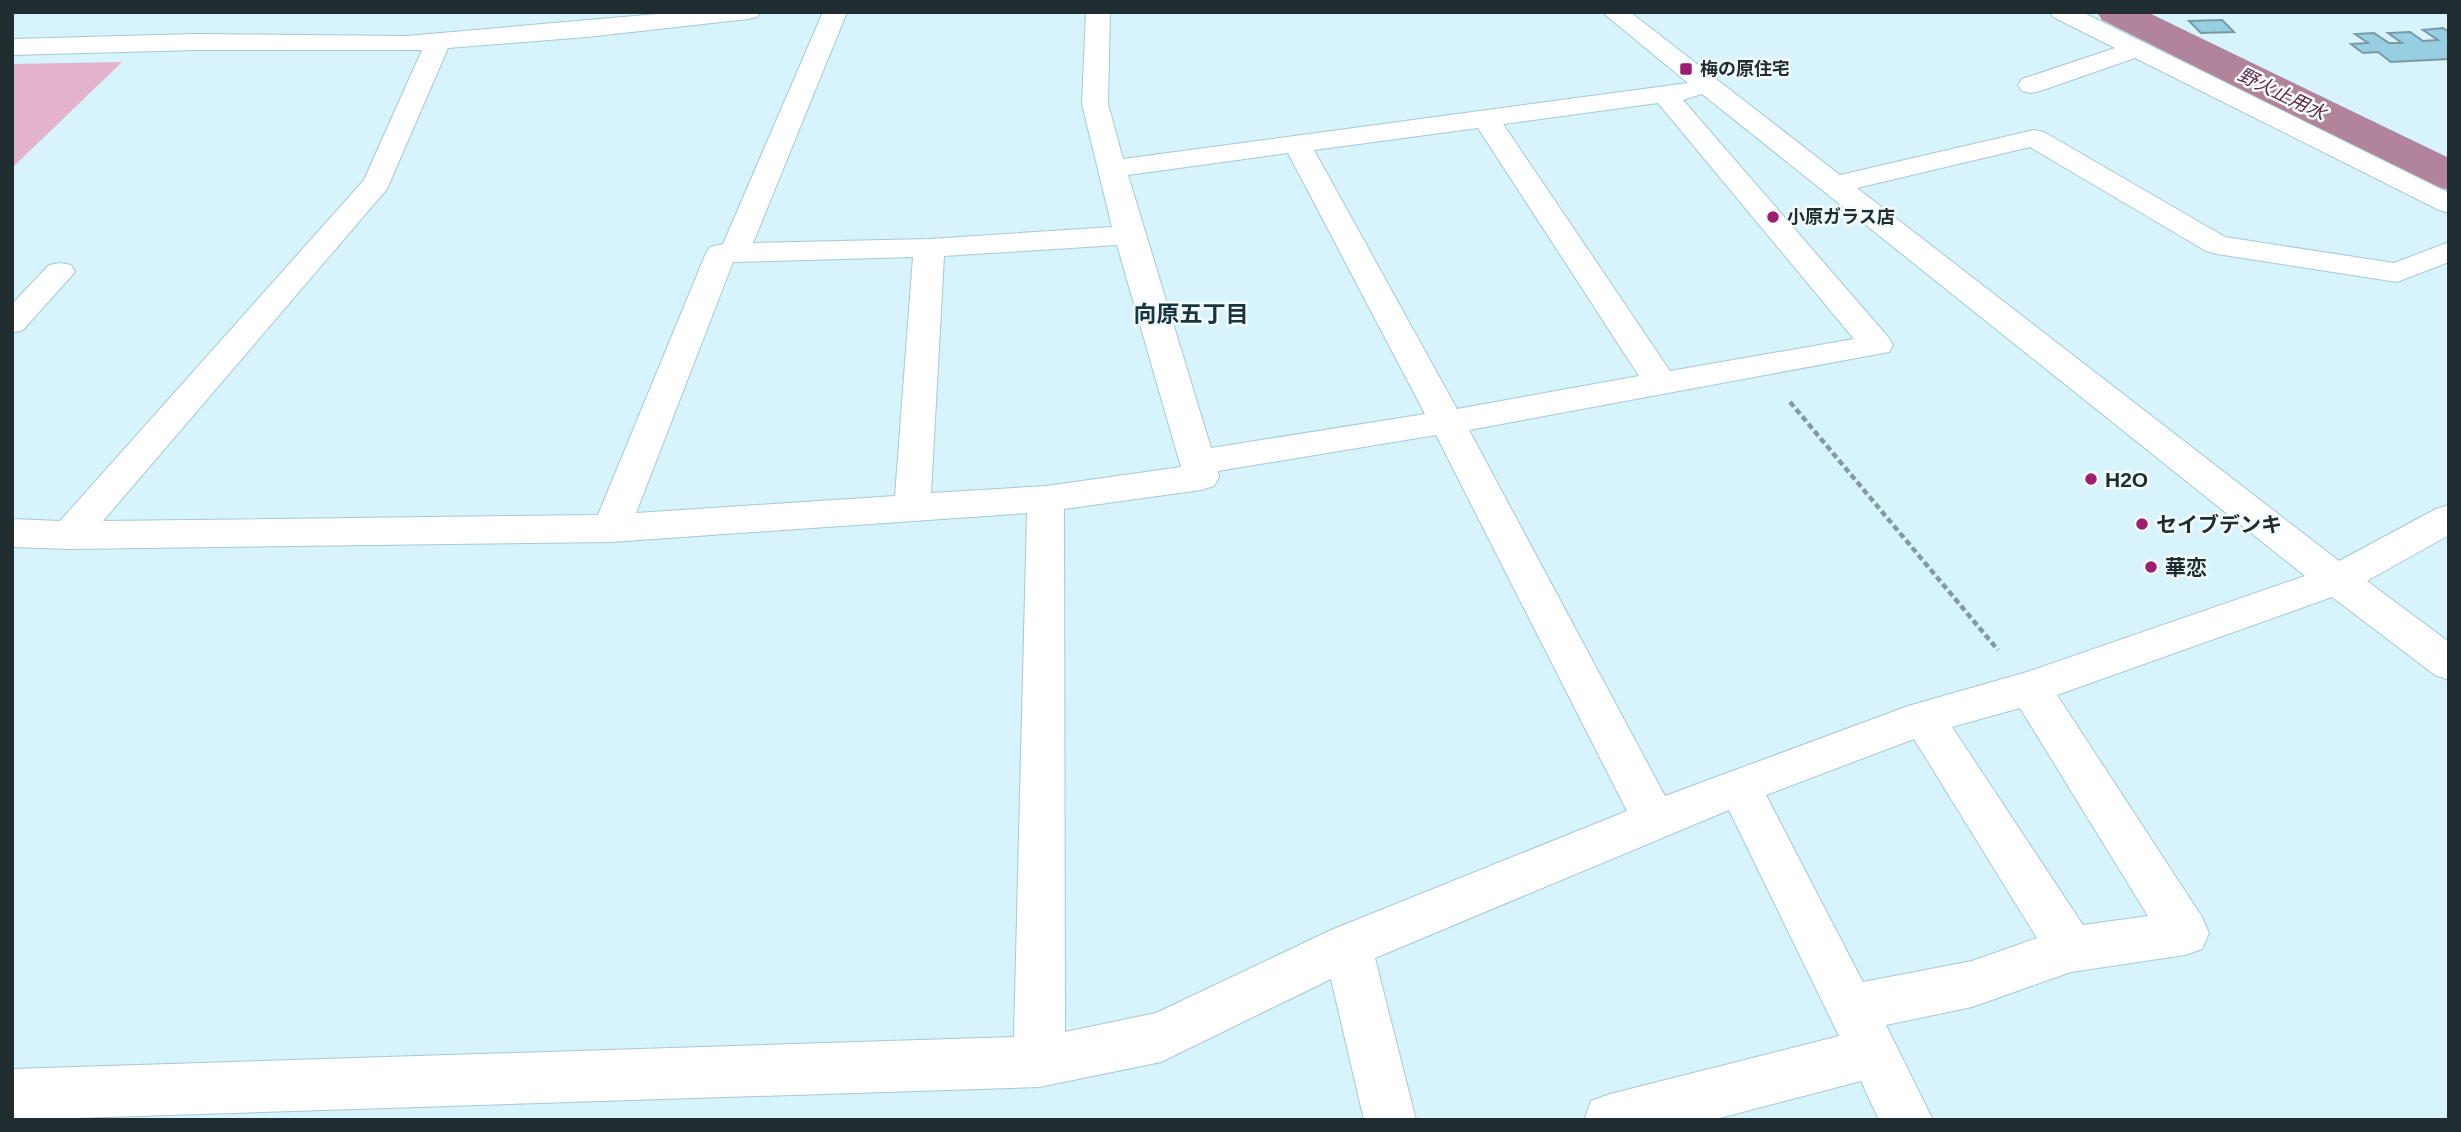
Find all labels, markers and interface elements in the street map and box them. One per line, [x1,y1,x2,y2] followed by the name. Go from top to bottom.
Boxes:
[1700,59,1790,79] place label: 梅の原住宅
[1678,61,1694,77] marker: 梅の原住宅
[2235,64,2331,125] water label: 野火止用水
[1787,207,1895,227] place label: 小原ガラス店
[1765,209,1781,225] marker: 小原ガラス店
[1134,301,1249,327] district label: 向原五丁目
[2105,468,2148,491] place label: H2O
[2083,471,2099,487] marker: H2O
[2156,513,2282,536] place label: セイブデンキ
[2134,516,2150,532] marker: セイブデンキ
[2165,556,2207,579] place label: 華恋
[2143,559,2159,575] marker: 華恋

